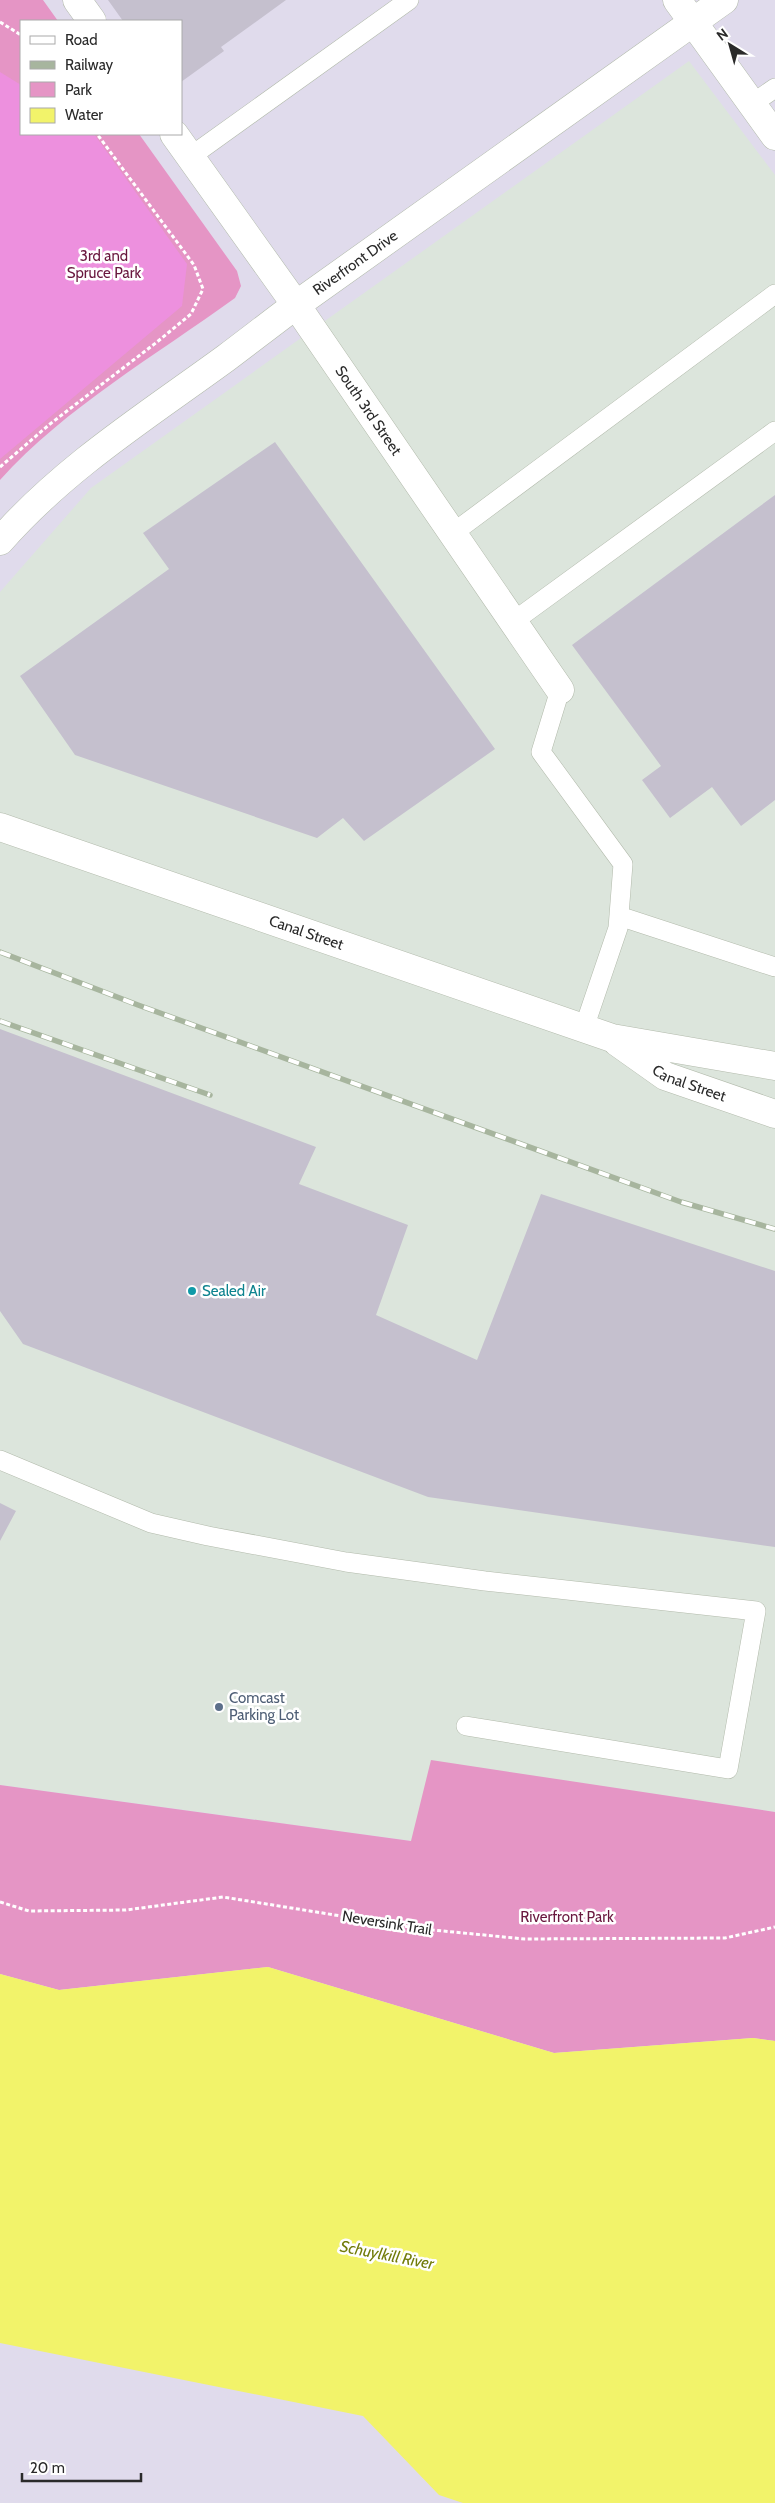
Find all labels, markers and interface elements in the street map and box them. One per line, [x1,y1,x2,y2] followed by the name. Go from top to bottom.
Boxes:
[20,20,182,135] legend
[705,20,755,70] north arrow
[713,24,732,45] text: N
[65,31,98,49] text: Road
[65,56,114,74] text: Railway
[65,81,92,99] text: Park
[65,106,103,124] text: Water
[309,226,401,299] street label: Riverfront Drive
[67,247,141,282] park label: 3rd and Spruce Park
[331,362,405,459] street label: South 3rd Street
[267,911,346,954] street label: Canal Street
[649,1061,728,1105] street label: Canal Street
[202,1282,266,1300] place label: Sealed Air
[186,1285,198,1297] marker: Sealed Air
[229,1689,299,1724] place label: Comcast Parking Lot
[213,1701,225,1713] marker: Comcast Parking Lot
[341,1907,434,1939] street label: Neversink Trail
[520,1908,614,1926] park label: Riverfront Park
[339,2237,436,2274] water label: Schuylkill River
[22,2450,141,2482] scale bar
[30,2459,65,2477] text: 20 m

